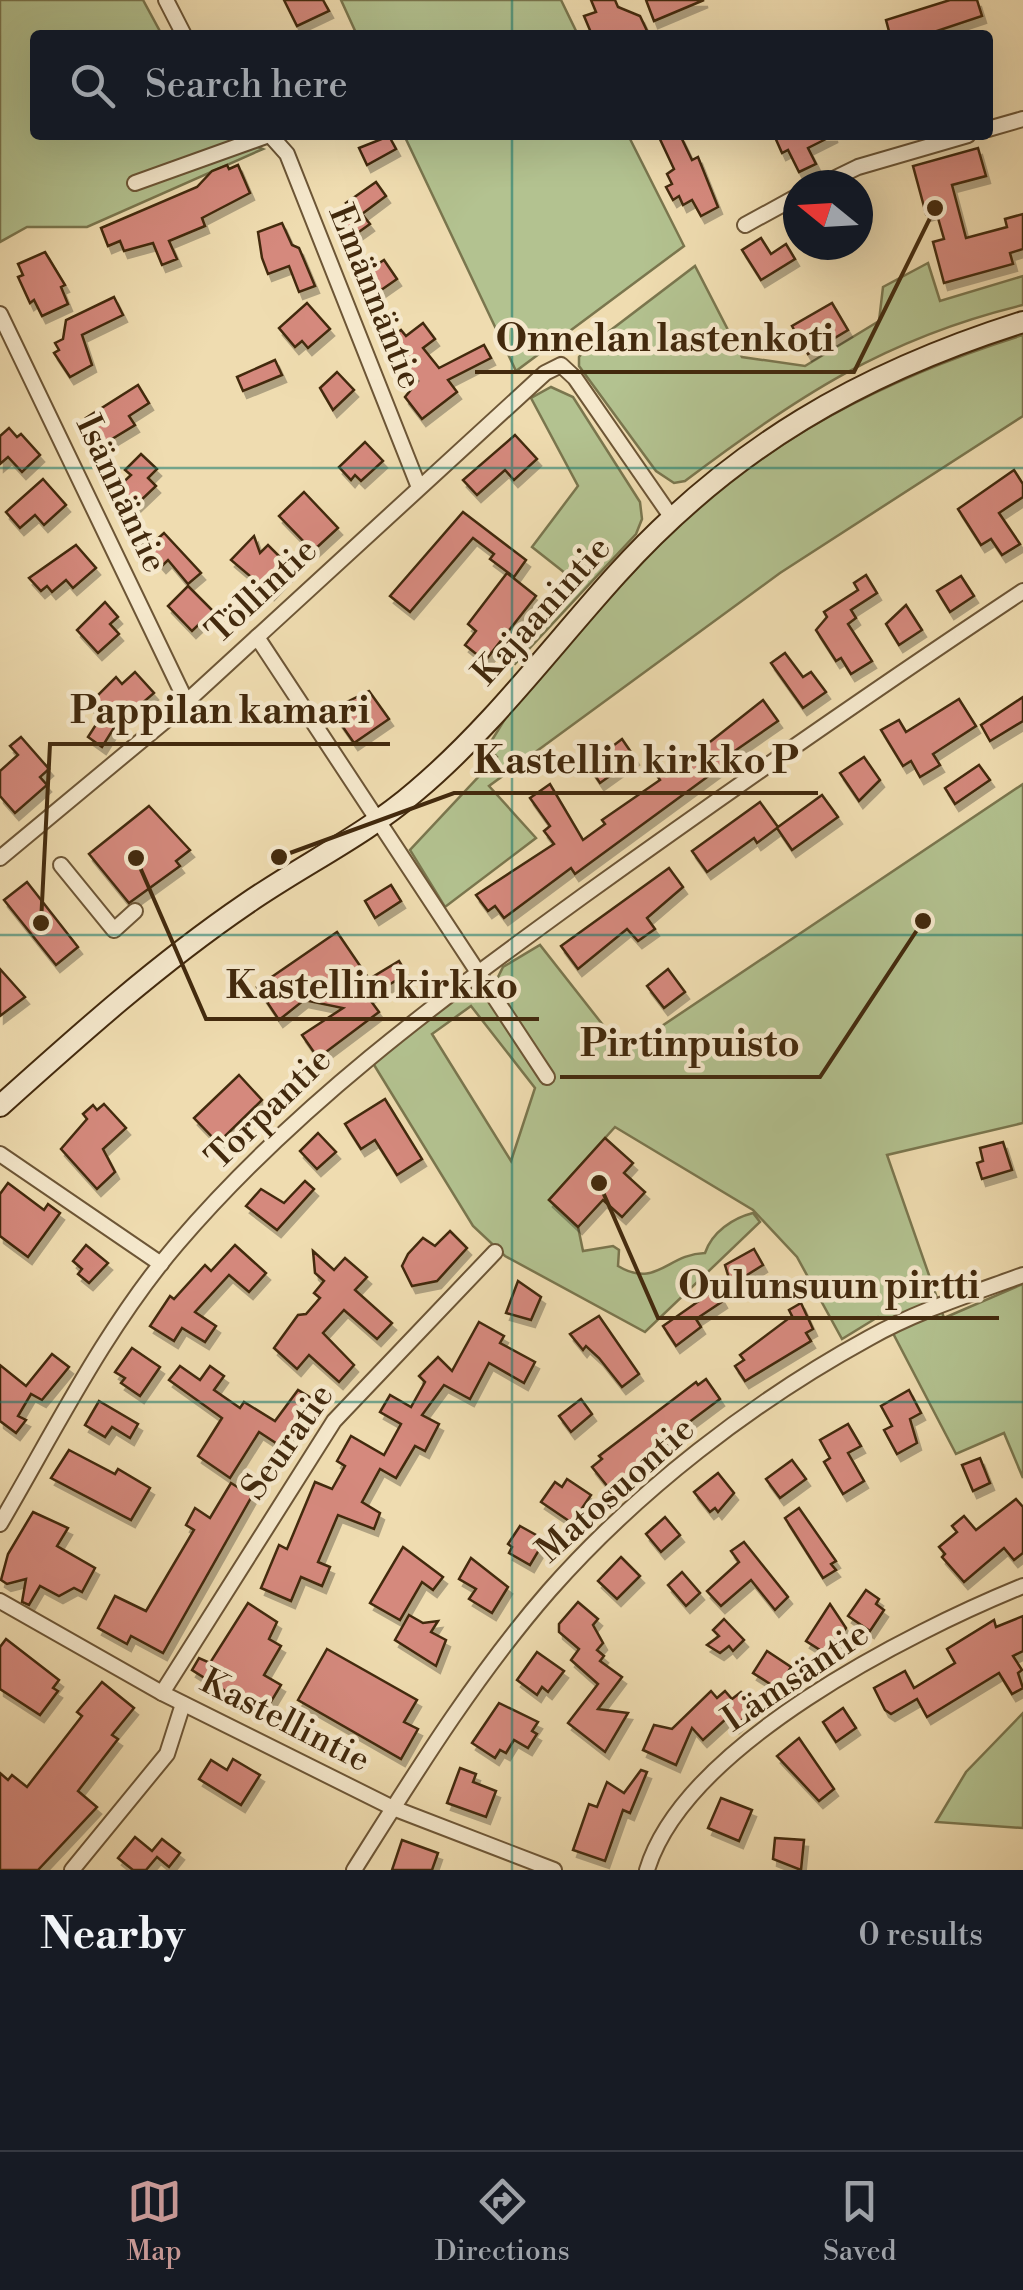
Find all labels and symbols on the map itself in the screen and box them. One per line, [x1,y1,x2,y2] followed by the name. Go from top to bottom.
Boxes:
[783,170,873,260] north arrow
[319,199,431,395] street label: Emännäntie
[475,304,854,372] callout: Onnelan lastenkoti
[496,316,834,363] text: Onnelan lastenkoti
[66,409,176,579] street label: Isännäntie
[464,527,620,695] street label: Kajaanintie
[198,529,326,653] street label: Töllintie
[50,676,390,744] callout: Pappilan kamari
[70,688,370,735] text: Pappilan kamari
[454,725,818,793] callout: Kastellin kirkko P
[474,738,799,785] text: Kastellin kirkko P
[206,951,539,1019] callout: Kastellin kirkko
[226,963,518,1010] text: Kastellin kirkko
[560,1009,820,1077] callout: Pirtinpuisto
[580,1021,800,1068] text: Pirtinpuisto
[197,1039,341,1179] street label: Torpantie
[658,1250,999,1318] callout: Oulunsuun pirtti
[678,1263,980,1310] text: Oulunsuun pirtti
[233,1376,343,1508] street label: Seuratie
[528,1408,704,1572] street label: Matosuontie
[715,1612,877,1742] street label: Lämsäntie
[193,1660,377,1782] street label: Kastellintie

